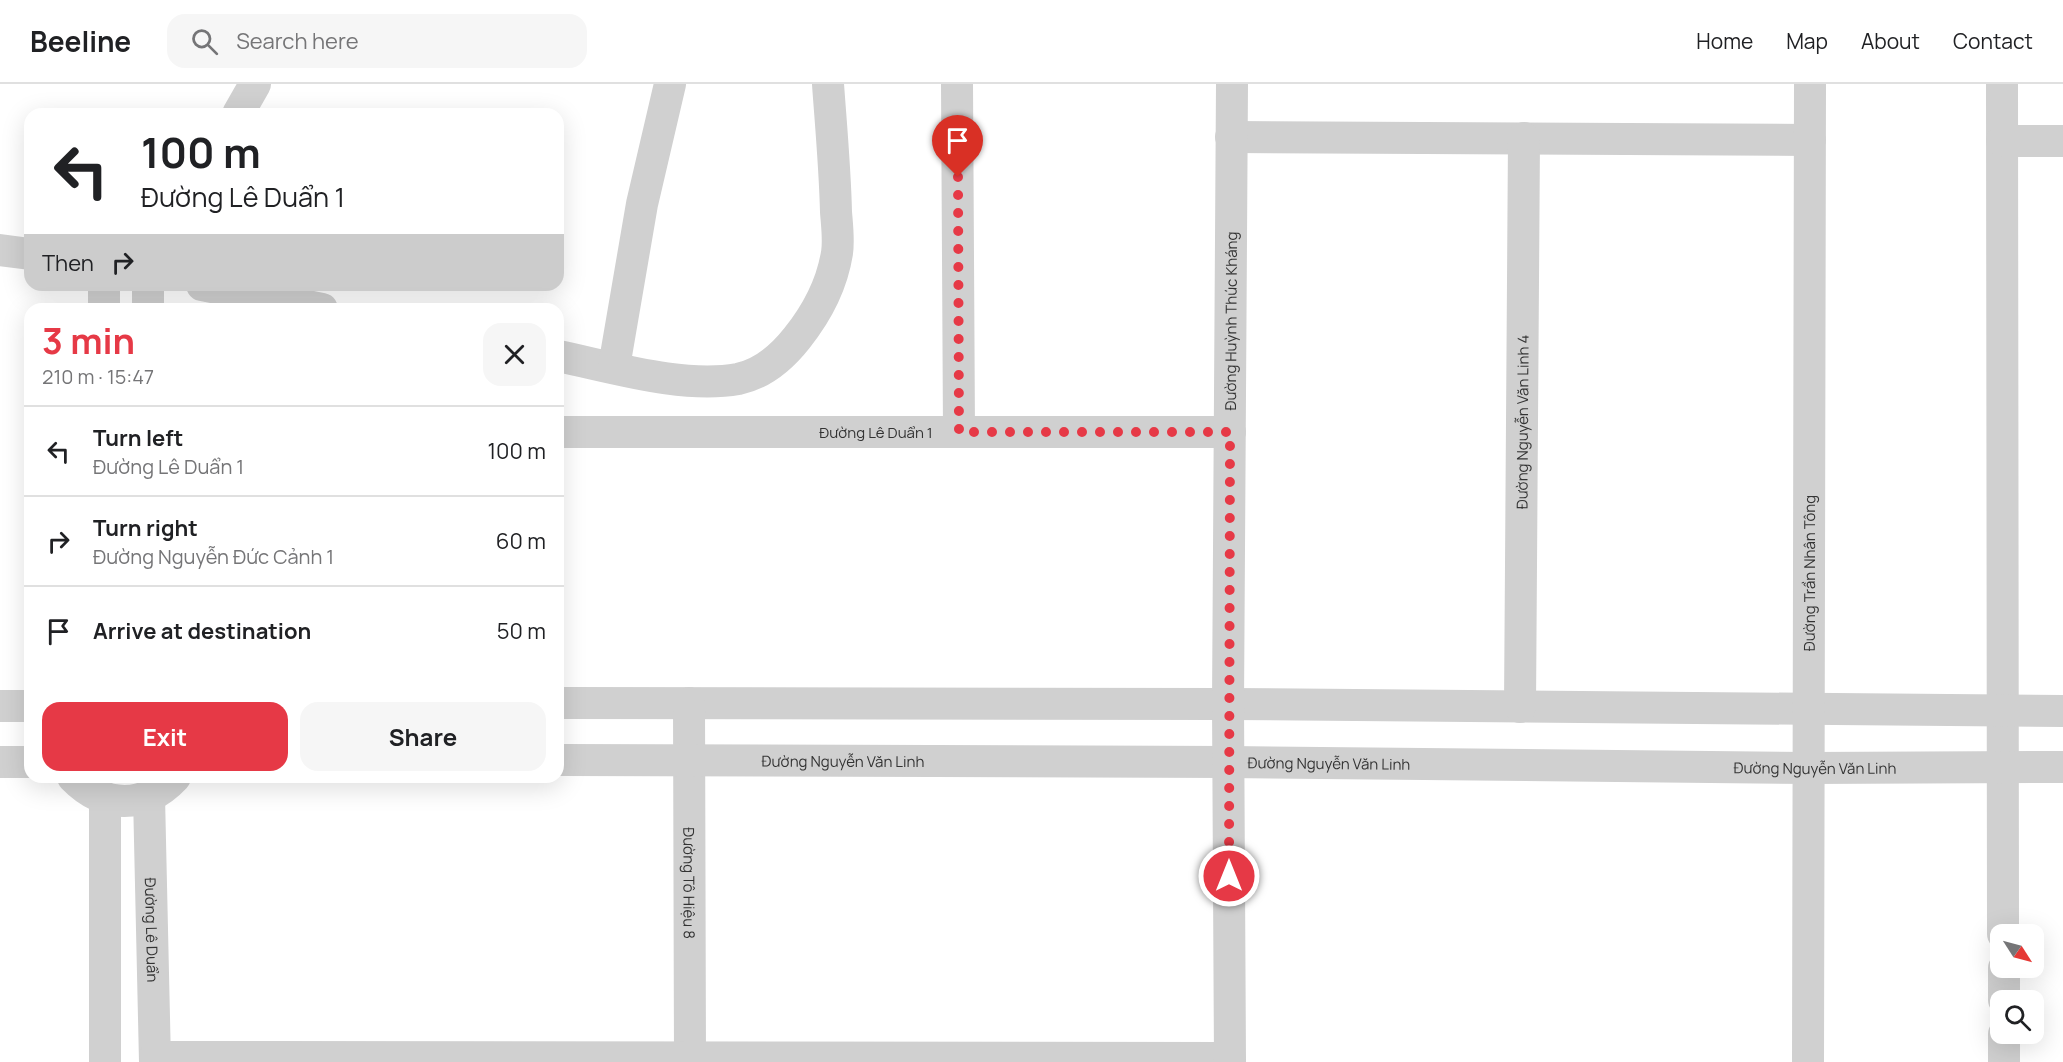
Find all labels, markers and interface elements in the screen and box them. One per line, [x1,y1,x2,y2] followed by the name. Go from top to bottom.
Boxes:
[167,14,587,68] search box
[30,22,131,60] text: Beeline
[188,25,221,58] icon: search
[236,26,359,56] text: Search here
[1696,27,1753,55] text: Home
[1786,27,1828,55] text: Map
[1861,27,1920,55] text: About
[1953,27,2033,55] text: Contact
[932,115,983,177] pin
[141,123,261,181] text: 100 m
[941,124,974,157] icon: arrive
[42,132,120,210] icon: left
[141,178,345,215] text: Đường Lê Duẩn 1
[1219,231,1242,411] street label: Đường Huỳnh Thúc Kháng
[106,246,139,279] icon: right
[42,248,94,278] text: Then
[42,316,135,365] text: 3 min
[483,323,546,386] button: close
[1511,334,1533,509] street label: Đường Nguyễn Văn Linh 4
[42,363,154,390] text: 210 m · 15:47
[819,422,933,443] street label: Đường Lê Duẩn 1
[93,423,183,453] text: Turn left
[42,435,75,468] icon: left
[488,436,546,466] text: 100 m
[93,453,244,480] text: Đường Lê Duẩn 1
[1798,495,1820,651] street label: Đường Trần Nhân Tông
[93,513,198,543] text: Turn right
[42,525,75,558] icon: right
[496,526,546,556] text: 60 m
[93,543,334,570] text: Đường Nguyễn Đức Cảnh 1
[42,615,75,648] icon: arrive
[93,616,311,646] text: Arrive at destination
[497,616,546,646] text: 50 m
[42,702,288,771] button: Exit
[300,702,546,771] button: Share
[762,750,924,772] street label: Đường Nguyễn Văn Linh
[1248,752,1411,774] street label: Đường Nguyễn Văn Linh
[1733,757,1896,779] street label: Đường Nguyễn Văn Linh
[679,827,700,939] street label: Đường Tô Hiệu 8
[1197,844,1261,908] position arrow
[140,877,164,983] street label: Đường Lê Duẩn
[1990,924,2044,978] north arrow
[1990,924,2044,1044] map controls
[1990,990,2044,1044] button: search

